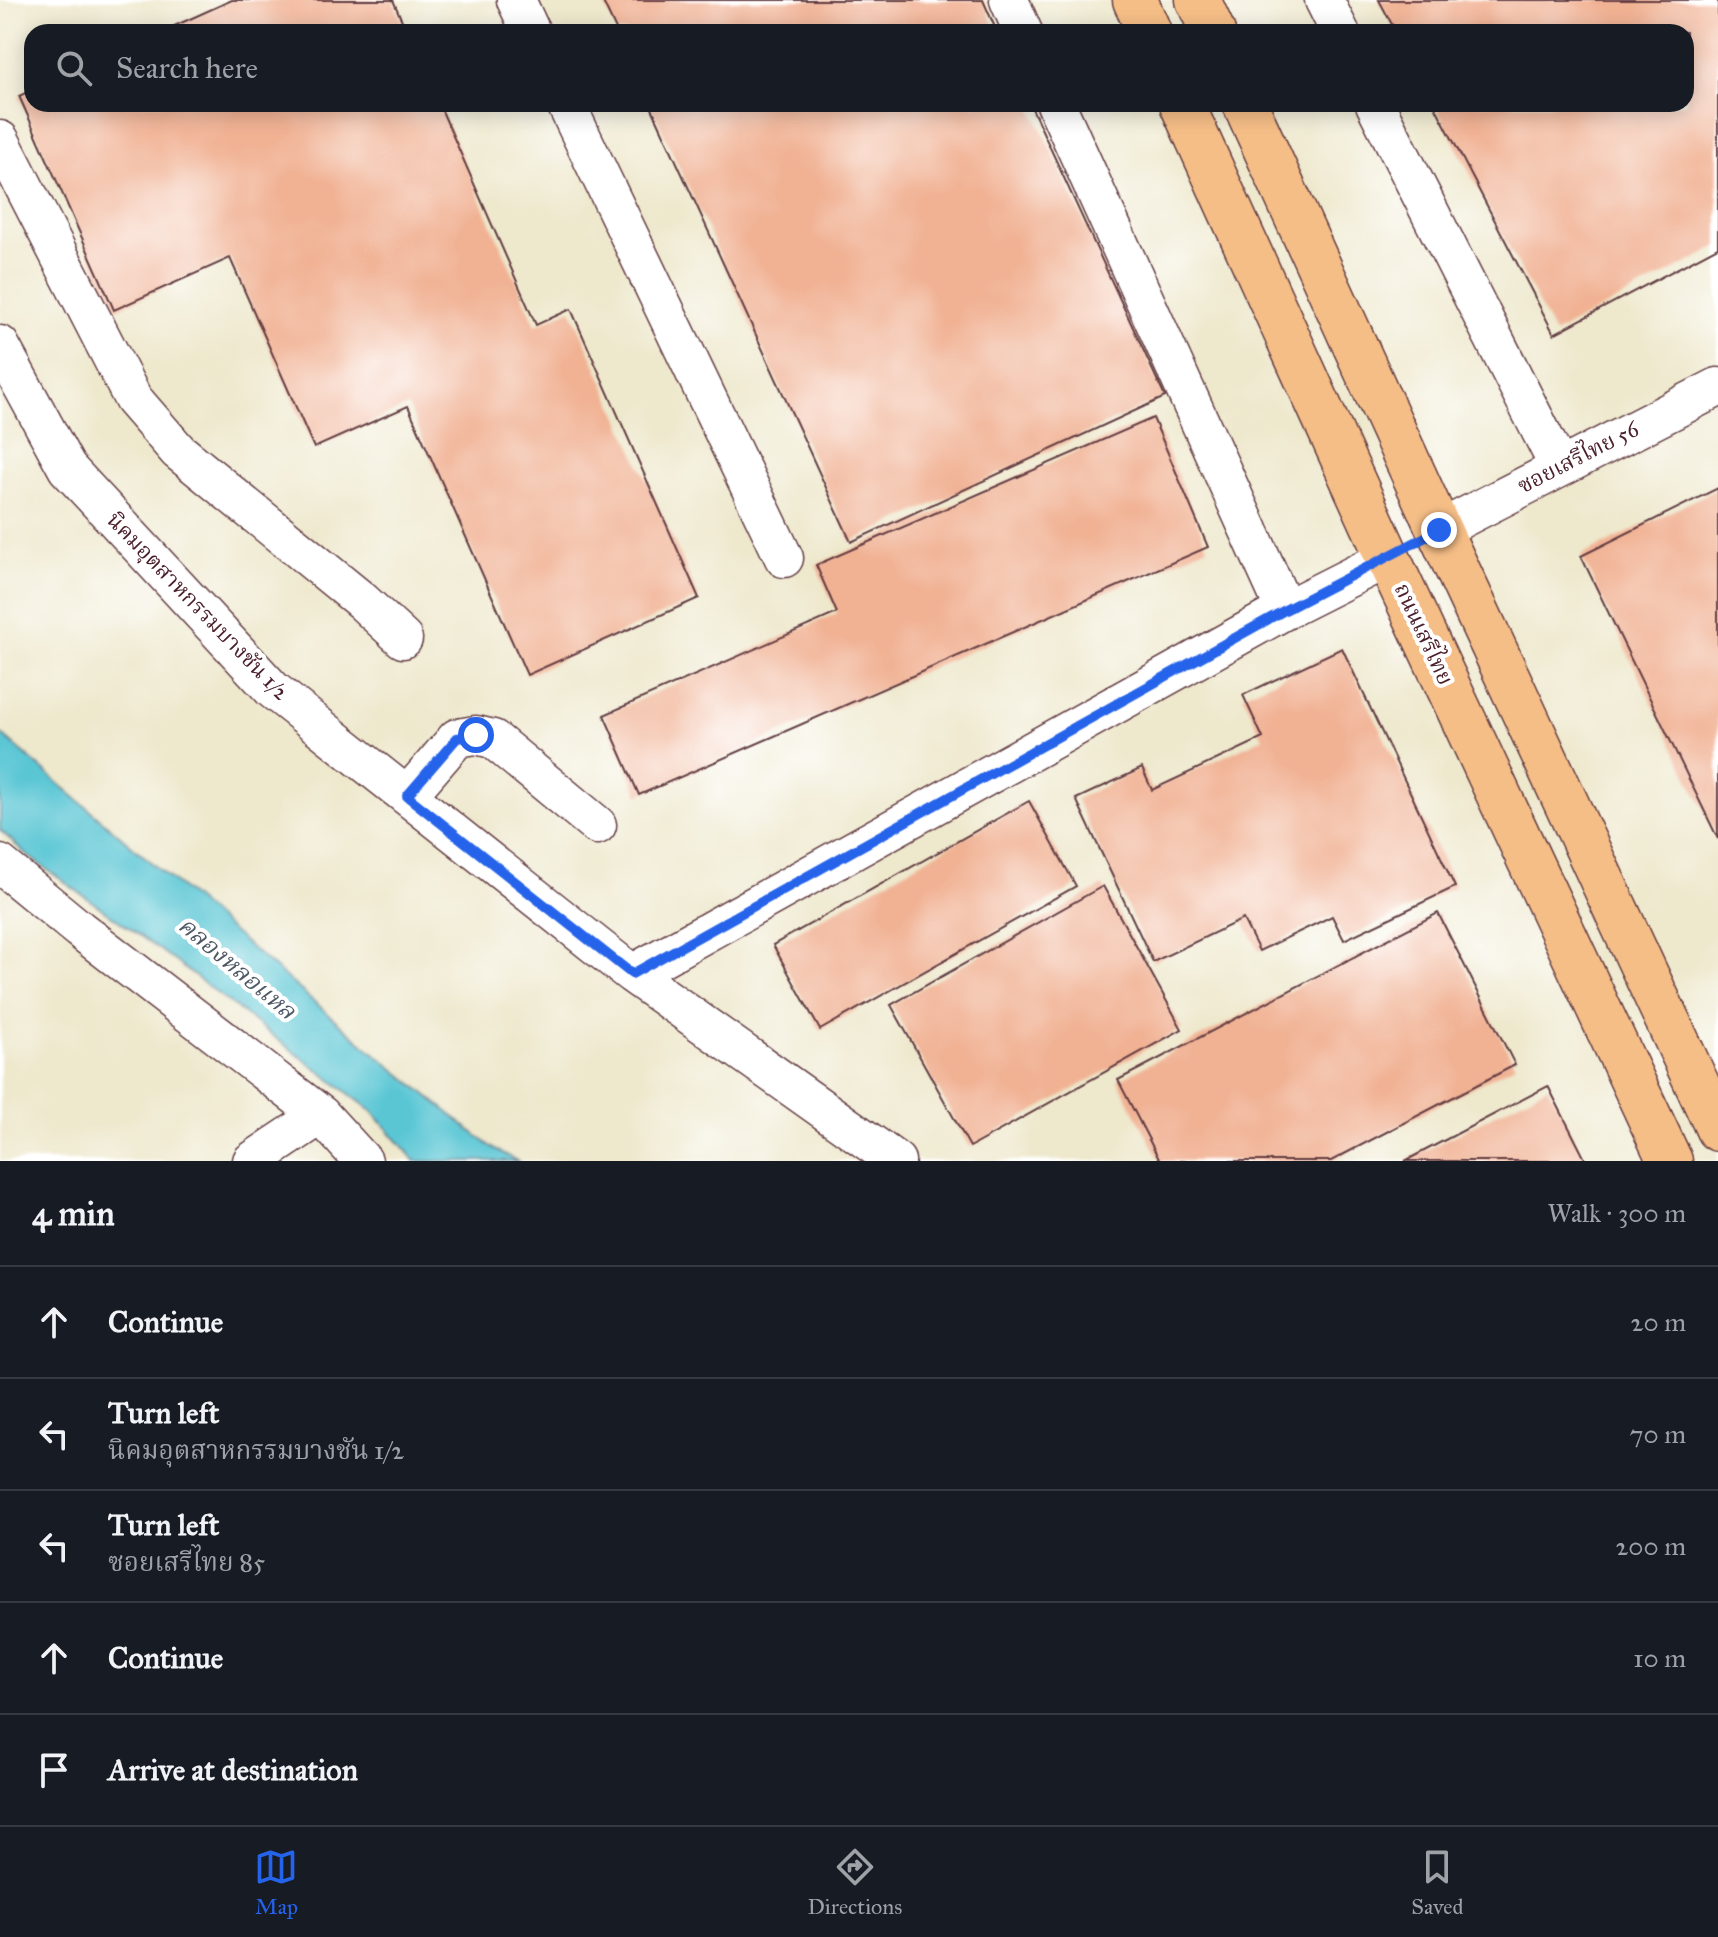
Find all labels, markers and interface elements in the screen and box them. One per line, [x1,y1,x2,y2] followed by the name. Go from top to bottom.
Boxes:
[24,24,1694,112] search box
[52,46,96,90] icon: search
[116,50,258,86] text: Search here
[1512,414,1644,499] street label: ซอยเสรีไทย 56
[101,507,295,706] street label: นิคมอุตสาหกรรมบางชัน 1/2
[1421,512,1457,548] route end
[1389,578,1460,689] street label: ถนนเสรีไทย
[458,717,494,753] route start
[172,910,302,1026] water label: คลองหลอแหล
[32,1193,115,1234] text: 4 min
[1547,1197,1686,1229] text: Walk · 300 m
[32,1300,76,1344] icon: ahead
[108,1304,223,1340] text: Continue
[1631,1306,1686,1338] text: 20 m
[108,1395,219,1431] text: Turn left
[32,1412,76,1456] icon: left
[1630,1418,1686,1450] text: 70 m
[108,1434,404,1466] text: นิคมอุตสาหกรรมบางชัน 1/2
[108,1507,219,1543] text: Turn left
[32,1524,76,1568] icon: left
[1615,1530,1686,1562] text: 200 m
[108,1546,265,1578] text: ซอยเสรีไทย 85
[32,1636,76,1680] icon: ahead
[108,1640,223,1676] text: Continue
[1633,1642,1686,1674] text: 10 m
[32,1748,76,1792] icon: arrive
[108,1752,358,1788] text: Arrive at destination
[254,1845,298,1920] tab: Map
[807,1845,902,1920] tab: Directions
[1411,1845,1463,1920] tab: Saved

